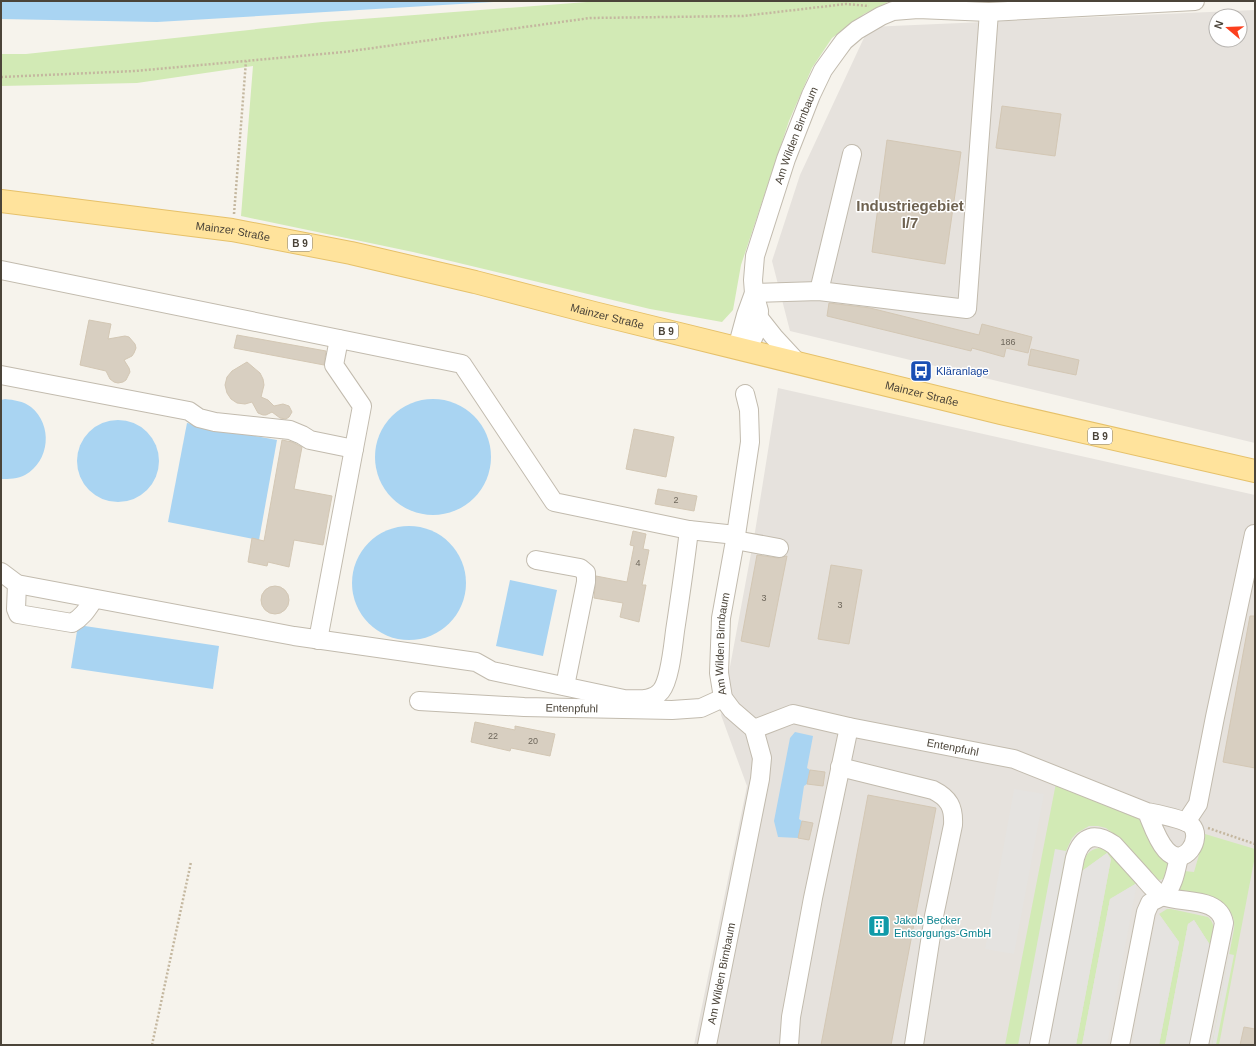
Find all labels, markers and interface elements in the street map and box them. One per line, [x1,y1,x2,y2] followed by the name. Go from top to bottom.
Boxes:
[1208,8,1248,48] north arrow
[1212,19,1226,30] text: N
[772,85,820,186] street label: Am Wilden Birnbaum
[856,197,964,231] district label: Industriegebiet I/7
[195,220,271,243] street label: Mainzer Straße
[288,235,312,251] road number: B 9
[569,301,645,331] street label: Mainzer Straße
[654,323,678,339] road number: B 9
[1000,337,1016,347] house number: 186
[908,358,934,384] bus stop icon: Kläranlage
[936,365,989,377] place label: Kläranlage
[884,379,960,408] street label: Mainzer Straße
[1088,428,1112,444] road number: B 9
[673,495,679,505] house number: 2
[635,558,641,568] house number: 4
[713,591,732,696] street label: Am Wilden Birnbaum
[761,593,767,603] house number: 3
[837,600,843,610] house number: 3
[545,701,598,715] street label: Entenpfuhl
[488,731,498,741] house number: 22
[528,736,538,746] house number: 20
[926,736,980,758] street label: Entenpfuhl
[866,913,892,939] building icon: Jakob Becker Entsorgungs-GmbH
[894,914,991,939] place label: Jakob Becker Entsorgungs-GmbH
[705,922,737,1025] street label: Am Wilden Birnbaum

